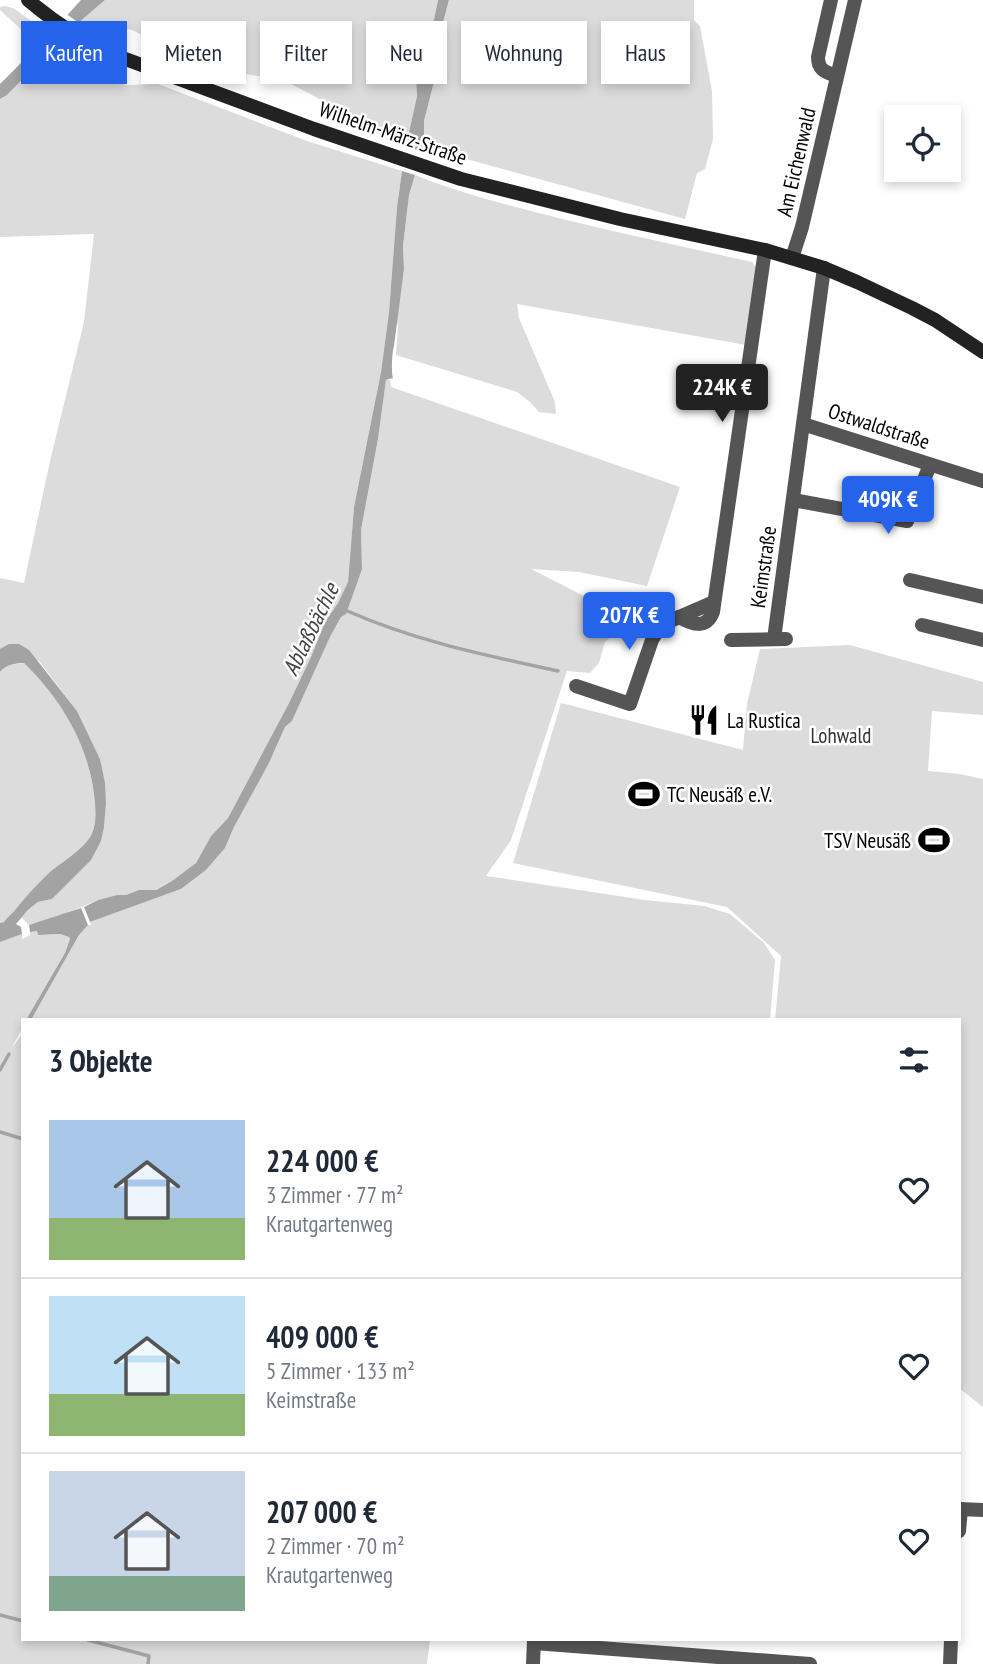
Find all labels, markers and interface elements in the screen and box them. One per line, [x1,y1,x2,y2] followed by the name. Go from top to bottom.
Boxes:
[21,21,127,84] chip: Kaufen
[141,21,246,84] chip: Mieten
[260,21,352,84] chip: Filter
[366,21,447,84] chip: Neu
[461,21,587,84] chip: Wohnung
[601,21,690,84] chip: Haus
[316,95,470,171] street label: Wilhelm-März-Straße
[770,105,822,219] street label: Am Eichenwald
[884,105,961,182] map controls
[884,105,961,182] button: locate
[665,364,779,424] pin: 224K €
[692,372,752,401] text: 224K €
[825,397,933,455] street label: Ostwaldstraße
[831,476,945,536] pin: 409K €
[858,484,918,513] text: 409K €
[744,524,782,610] street label: Keimstraße
[275,577,345,680] water label: Ablaßbächle
[572,592,686,652] pin: 207K €
[599,600,659,629] text: 207K €
[687,703,721,737] restaurant icon: La Rustica
[727,707,801,734] place label: La Rustica
[811,722,871,749] park label: Lohwald
[627,777,661,811] sports icon: TC Neusäß e.V.
[667,781,772,808] place label: TC Neusäß e.V.
[917,823,951,857] sports icon: TSV Neusäß
[824,827,911,854] place label: TSV Neusäß
[49,1041,153,1080] text: 3 Objekte
[895,1041,933,1079] icon: filters
[266,1141,379,1180] text: 224 000 €
[105,1148,189,1232] icon: home
[895,1171,933,1209] icon: heart
[266,1180,404,1209] text: 3 Zimmer · 77 m²
[266,1209,393,1238] text: Krautgartenweg
[266,1317,379,1356] text: 409 000 €
[105,1324,189,1408] icon: home
[895,1347,933,1385] icon: heart
[266,1356,415,1385] text: 5 Zimmer · 133 m²
[266,1385,356,1414] text: Keimstraße
[266,1492,377,1531] text: 207 000 €
[105,1499,189,1583] icon: home
[895,1522,933,1560] icon: heart
[266,1531,404,1560] text: 2 Zimmer · 70 m²
[266,1560,393,1589] text: Krautgartenweg

